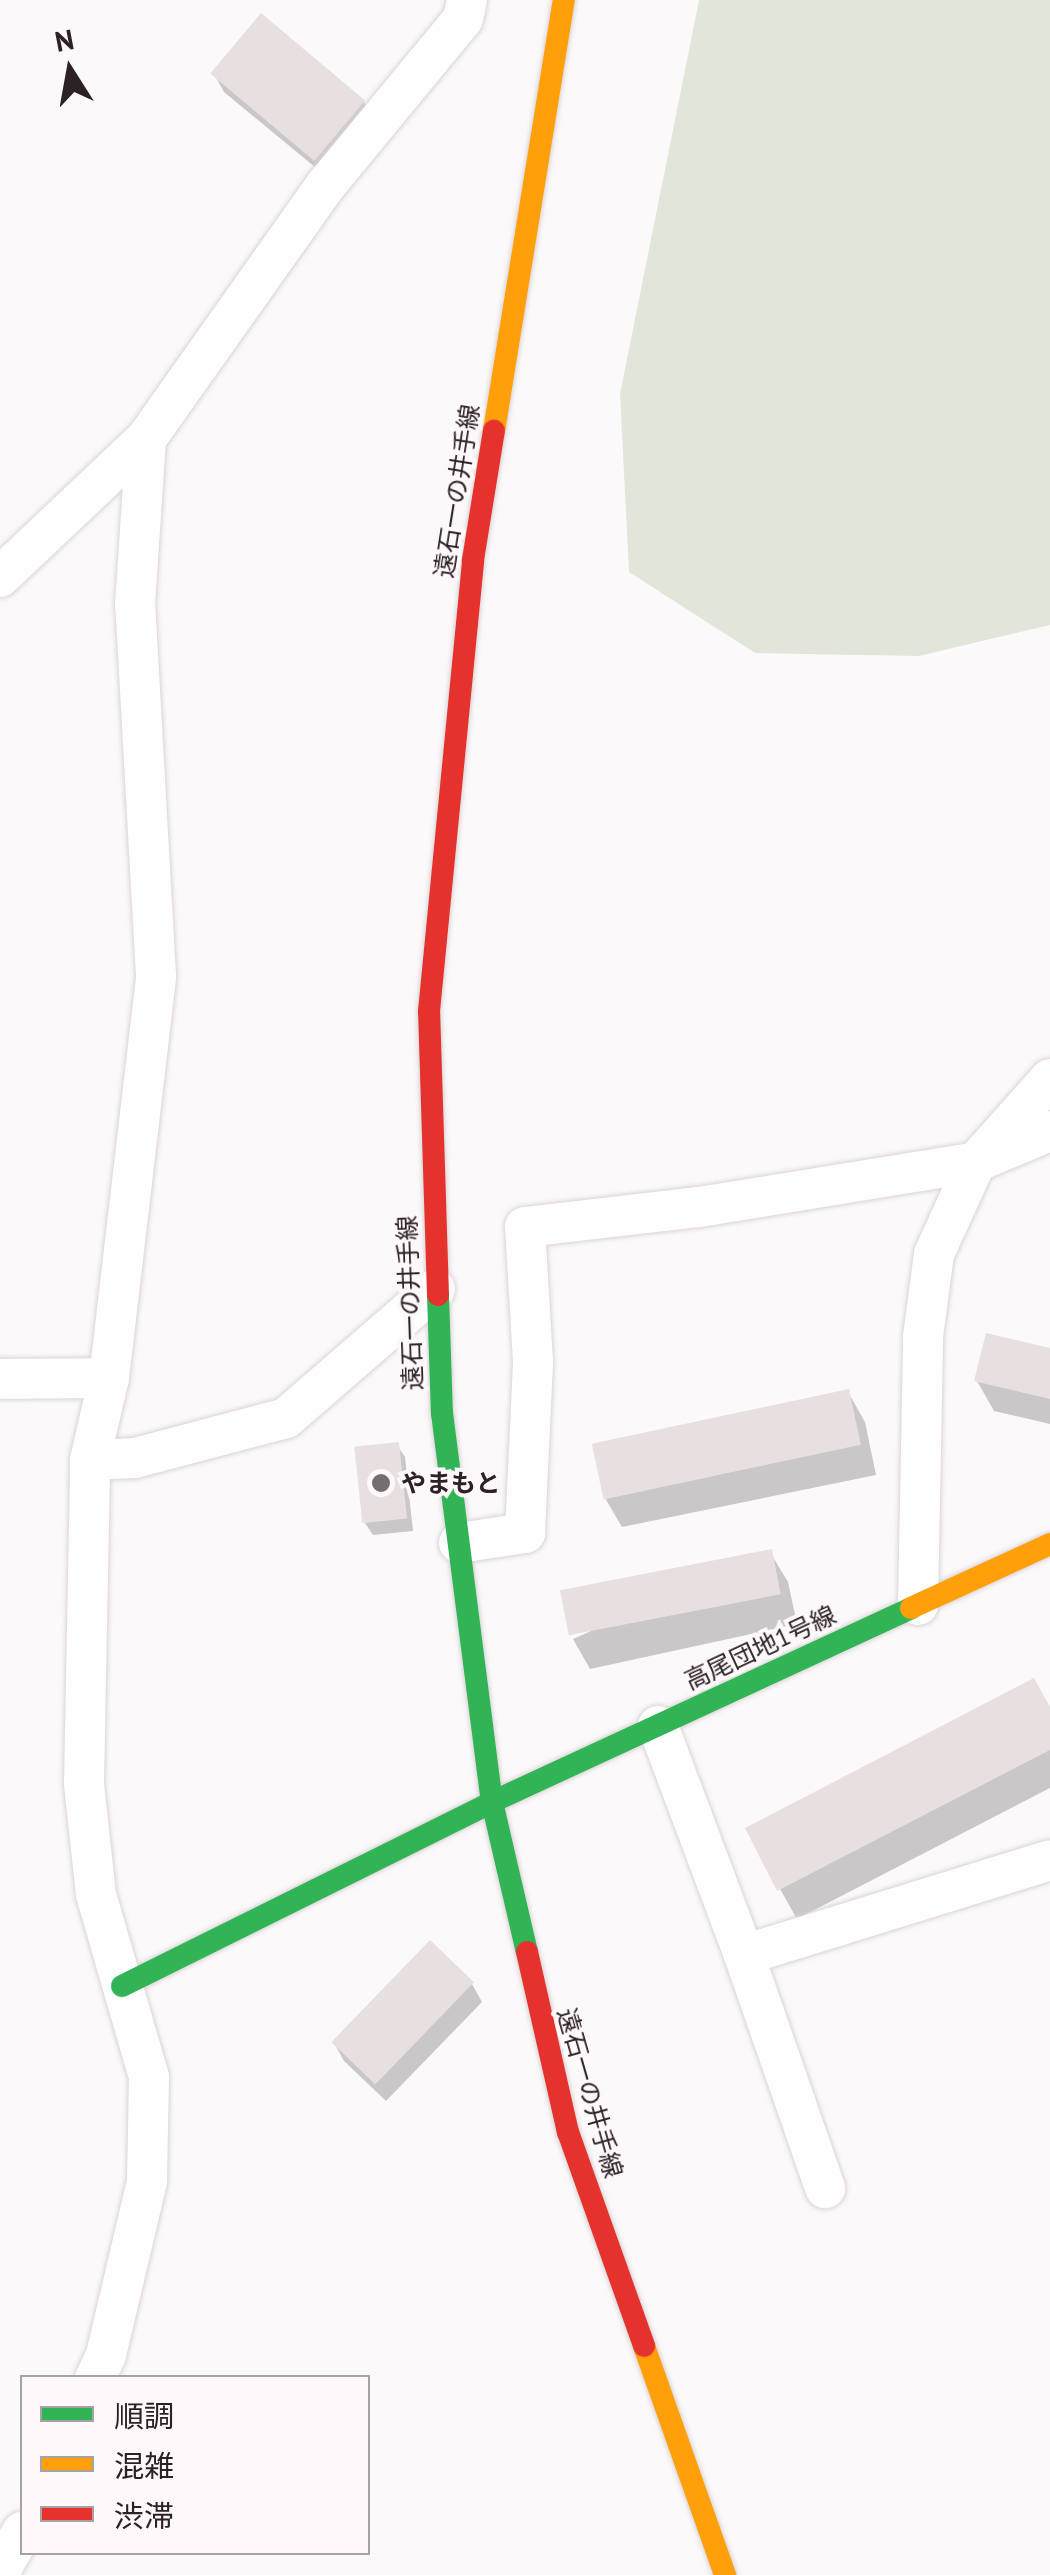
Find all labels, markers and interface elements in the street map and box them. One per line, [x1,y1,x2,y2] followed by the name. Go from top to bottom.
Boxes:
[20,20,120,120] north arrow
[52,20,77,60] text: N
[428,402,486,580] street label: 遠石一の井手線
[392,1215,428,1391] street label: 遠石一の井手線
[401,1468,501,1498] place label: やまもと
[370,1472,392,1494] marker: やまもと
[680,1600,840,1696] street label: 高尾団地1号線
[551,2005,629,2181] street label: 遠石一の井手線
[20,2375,370,2555] legend
[114,2396,174,2435] text: 順調
[114,2446,174,2485] text: 混雑
[114,2496,174,2535] text: 渋滞

